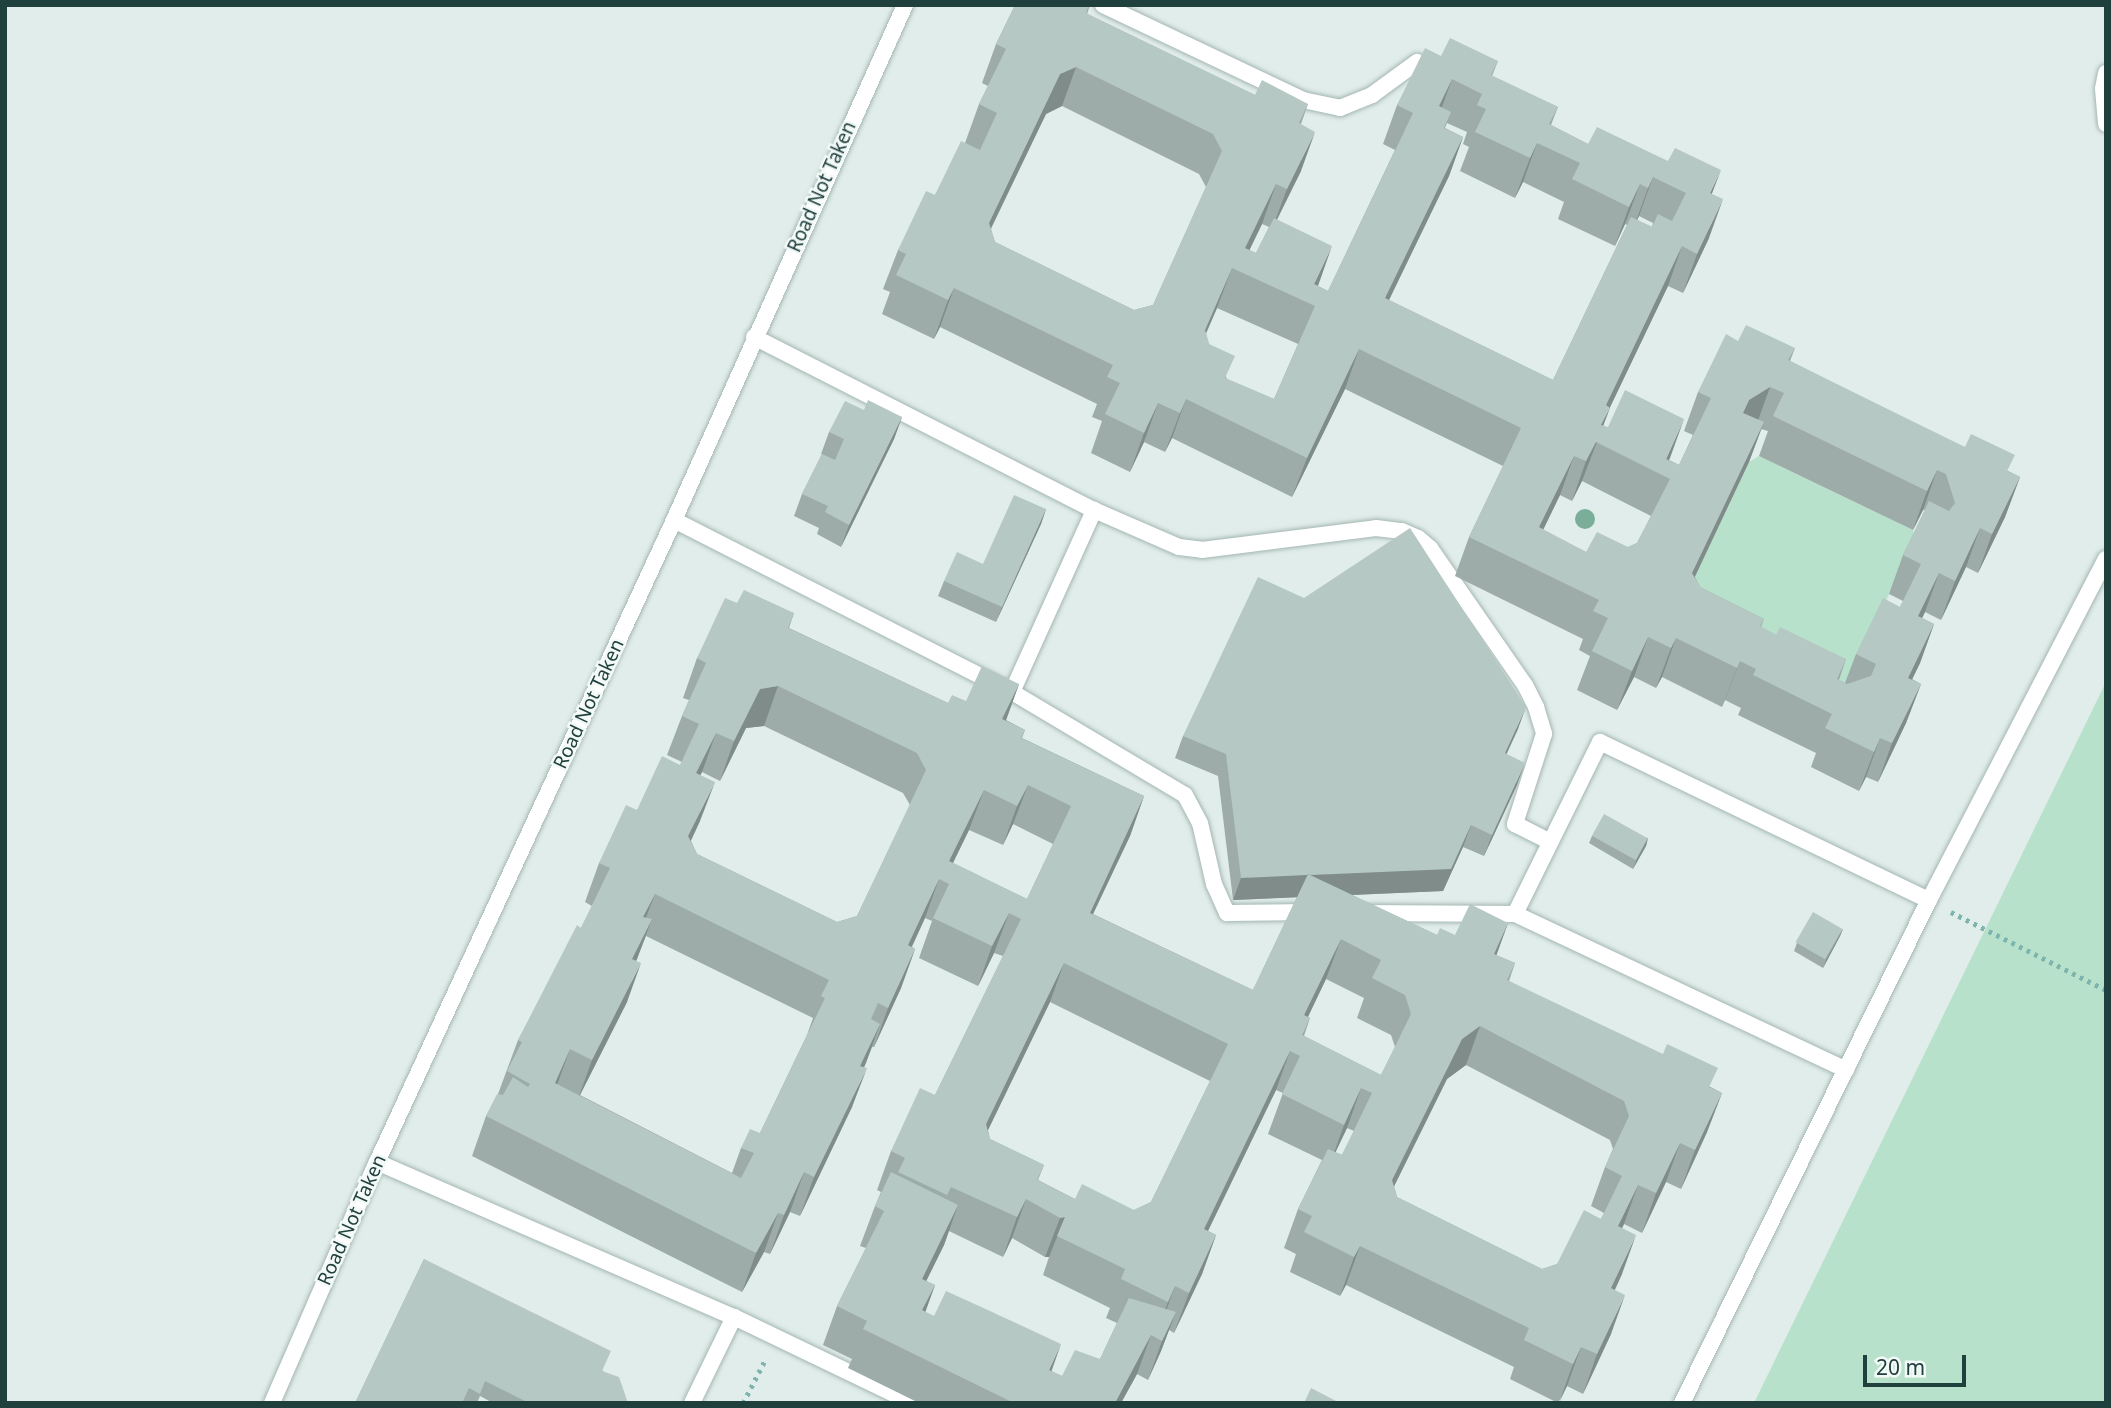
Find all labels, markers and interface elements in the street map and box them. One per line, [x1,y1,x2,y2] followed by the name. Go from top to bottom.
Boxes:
[783,118,861,256] street label: Road Not Taken
[549,635,629,773] street label: Road Not Taken
[313,1151,391,1289] street label: Road Not Taken
[1866,1342,1969,1386] scale bar
[1876,1353,1925,1381] text: 20 m

